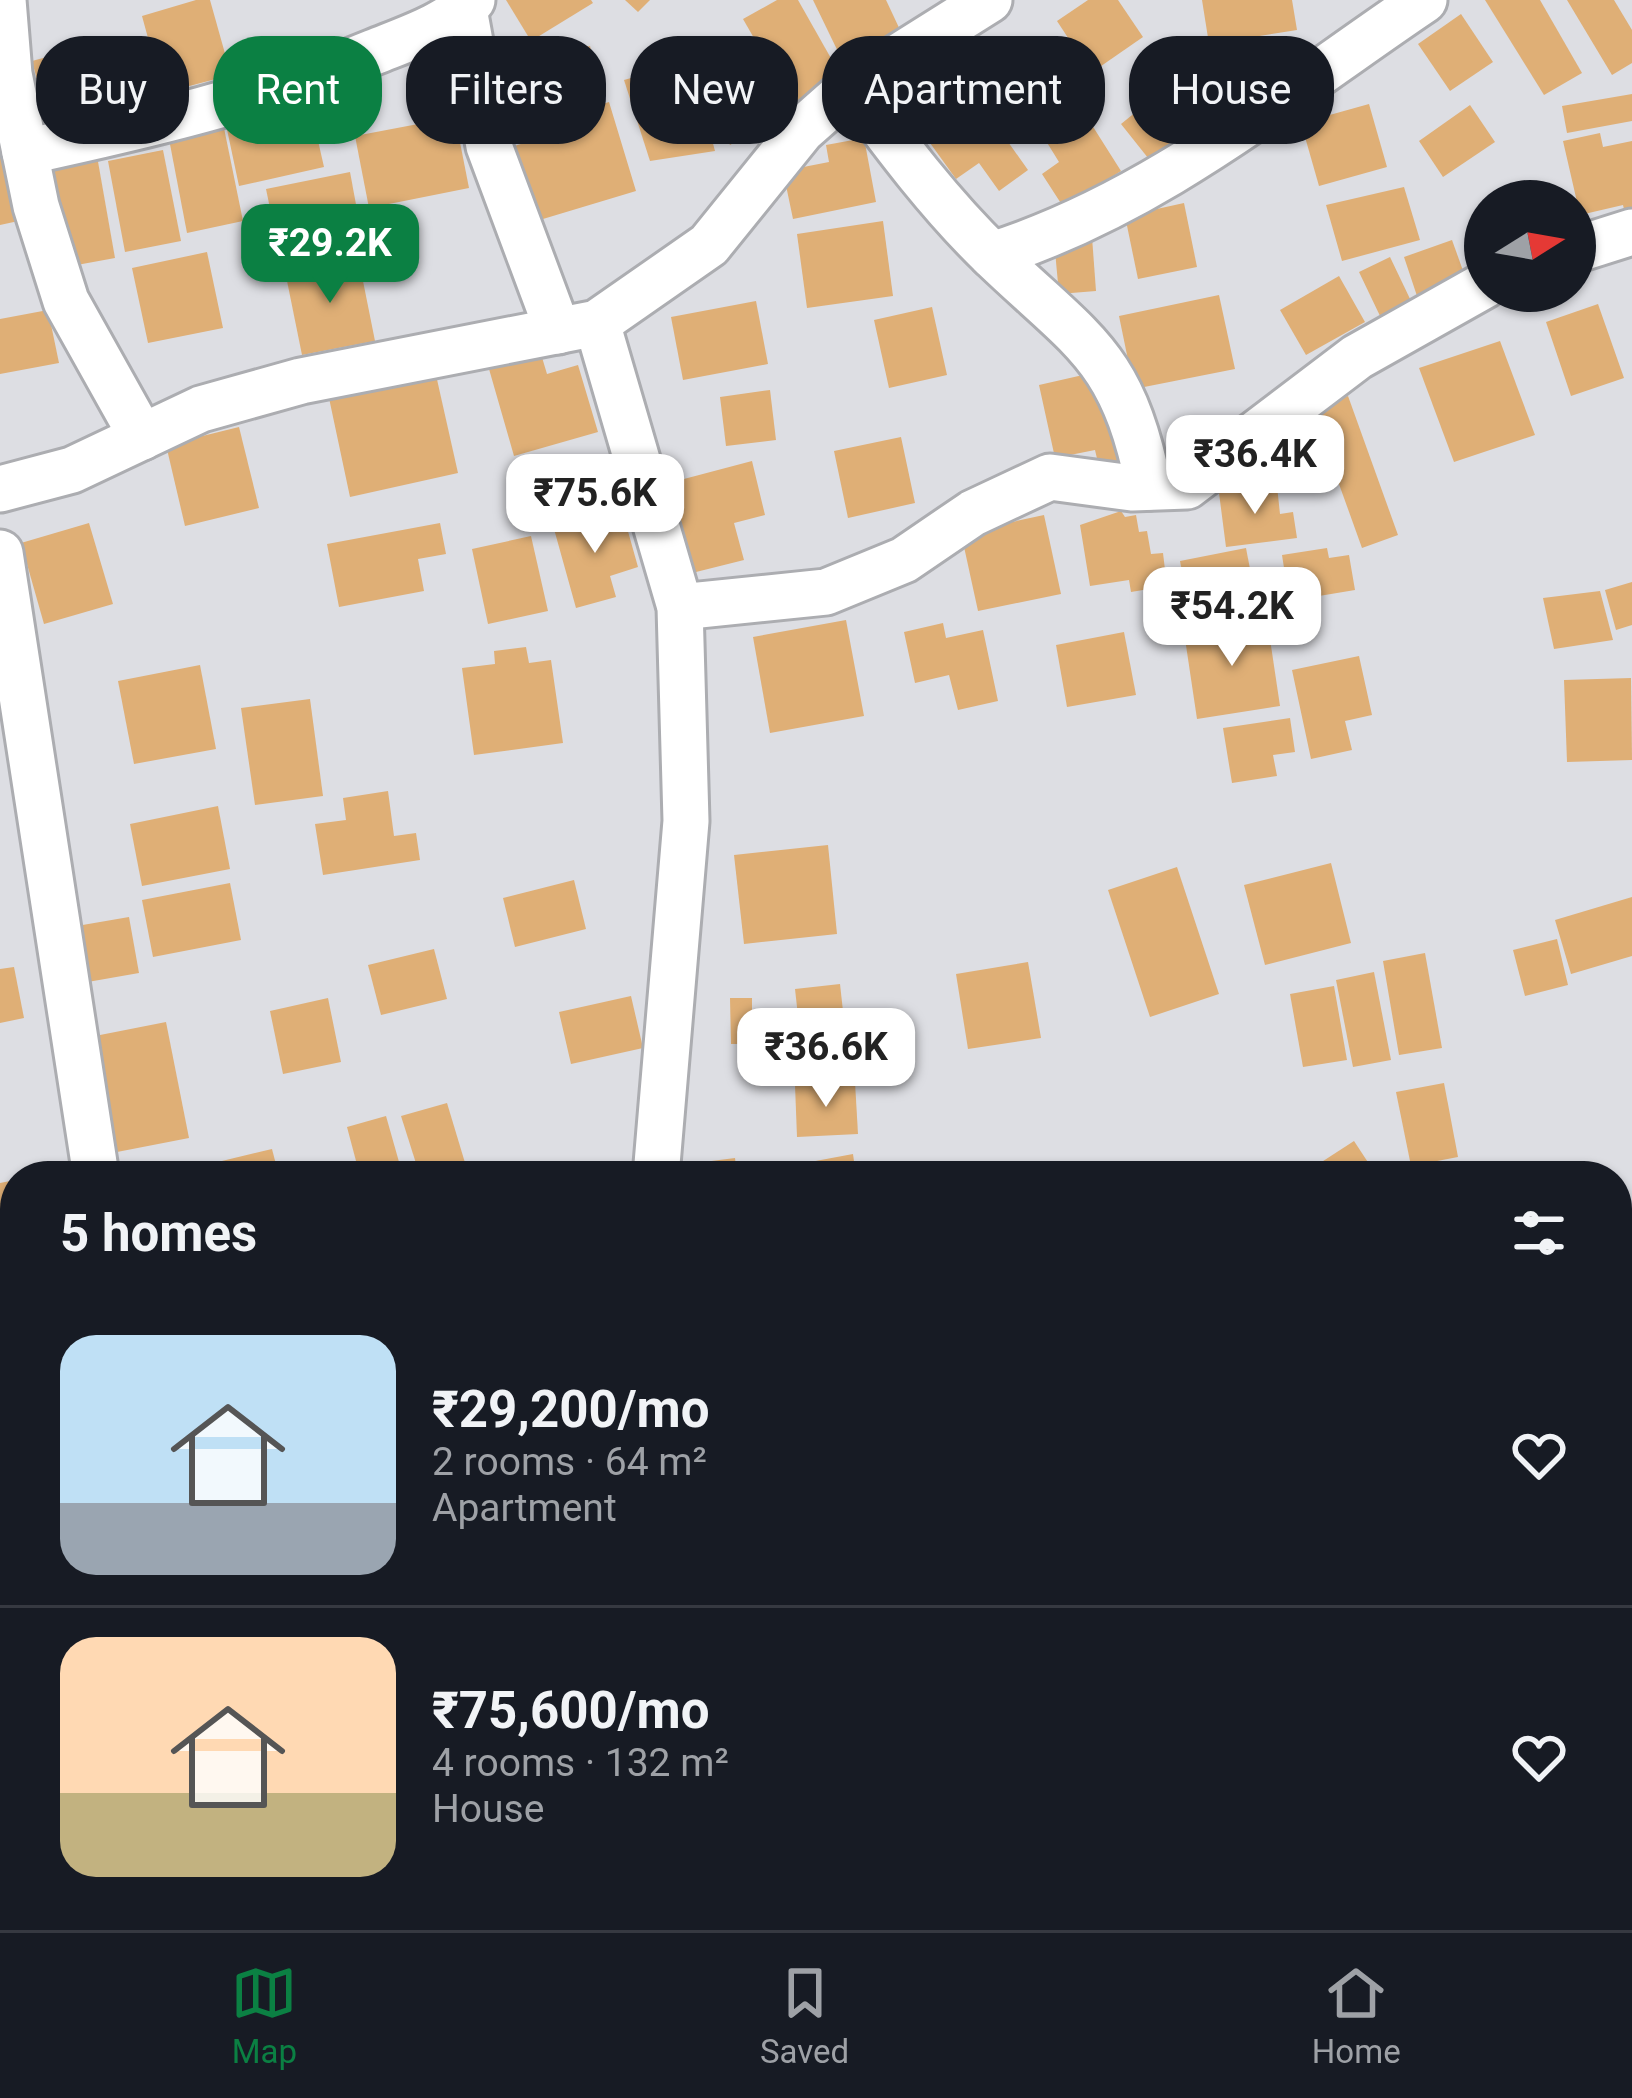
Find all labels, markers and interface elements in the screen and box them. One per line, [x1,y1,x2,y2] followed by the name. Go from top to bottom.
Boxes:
[36,36,189,144] chip: Buy
[213,36,382,144] chip: Rent
[406,36,606,144] chip: Filters
[630,36,798,144] chip: New
[822,36,1105,144] chip: Apartment
[1129,36,1334,144] chip: House
[1464,180,1596,312] north arrow
[1464,180,1596,312] map controls
[232,204,428,306] pin: ₹29.2K
[268,220,392,266] text: ₹29.2K
[1157,415,1353,517] pin: ₹36.4K
[1193,431,1317,477] text: ₹36.4K
[497,454,693,556] pin: ₹75.6K
[533,470,657,516] text: ₹75.6K
[1134,567,1330,669] pin: ₹54.2K
[1170,583,1294,629] text: ₹54.2K
[728,1008,924,1110] pin: ₹36.6K
[764,1024,888,1070] text: ₹36.6K
[1506,1200,1572,1266] icon: filters
[60,1204,257,1263] text: 5 homes
[432,1380,710,1439] text: ₹29,200/mo
[156,1383,300,1527] icon: home
[1506,1422,1572,1488] icon: heart
[432,1439,707,1485] text: 2 rooms · 64 m²
[432,1485,617,1531] text: Apartment
[432,1681,710,1740] text: ₹75,600/mo
[156,1685,300,1829] icon: home
[1506,1724,1572,1790] icon: heart
[432,1740,729,1786] text: 4 rooms · 132 m²
[432,1786,544,1832] text: House
[231,1960,297,2071] tab: Map
[760,1960,849,2071] tab: Saved
[1312,1960,1401,2071] tab: Home

